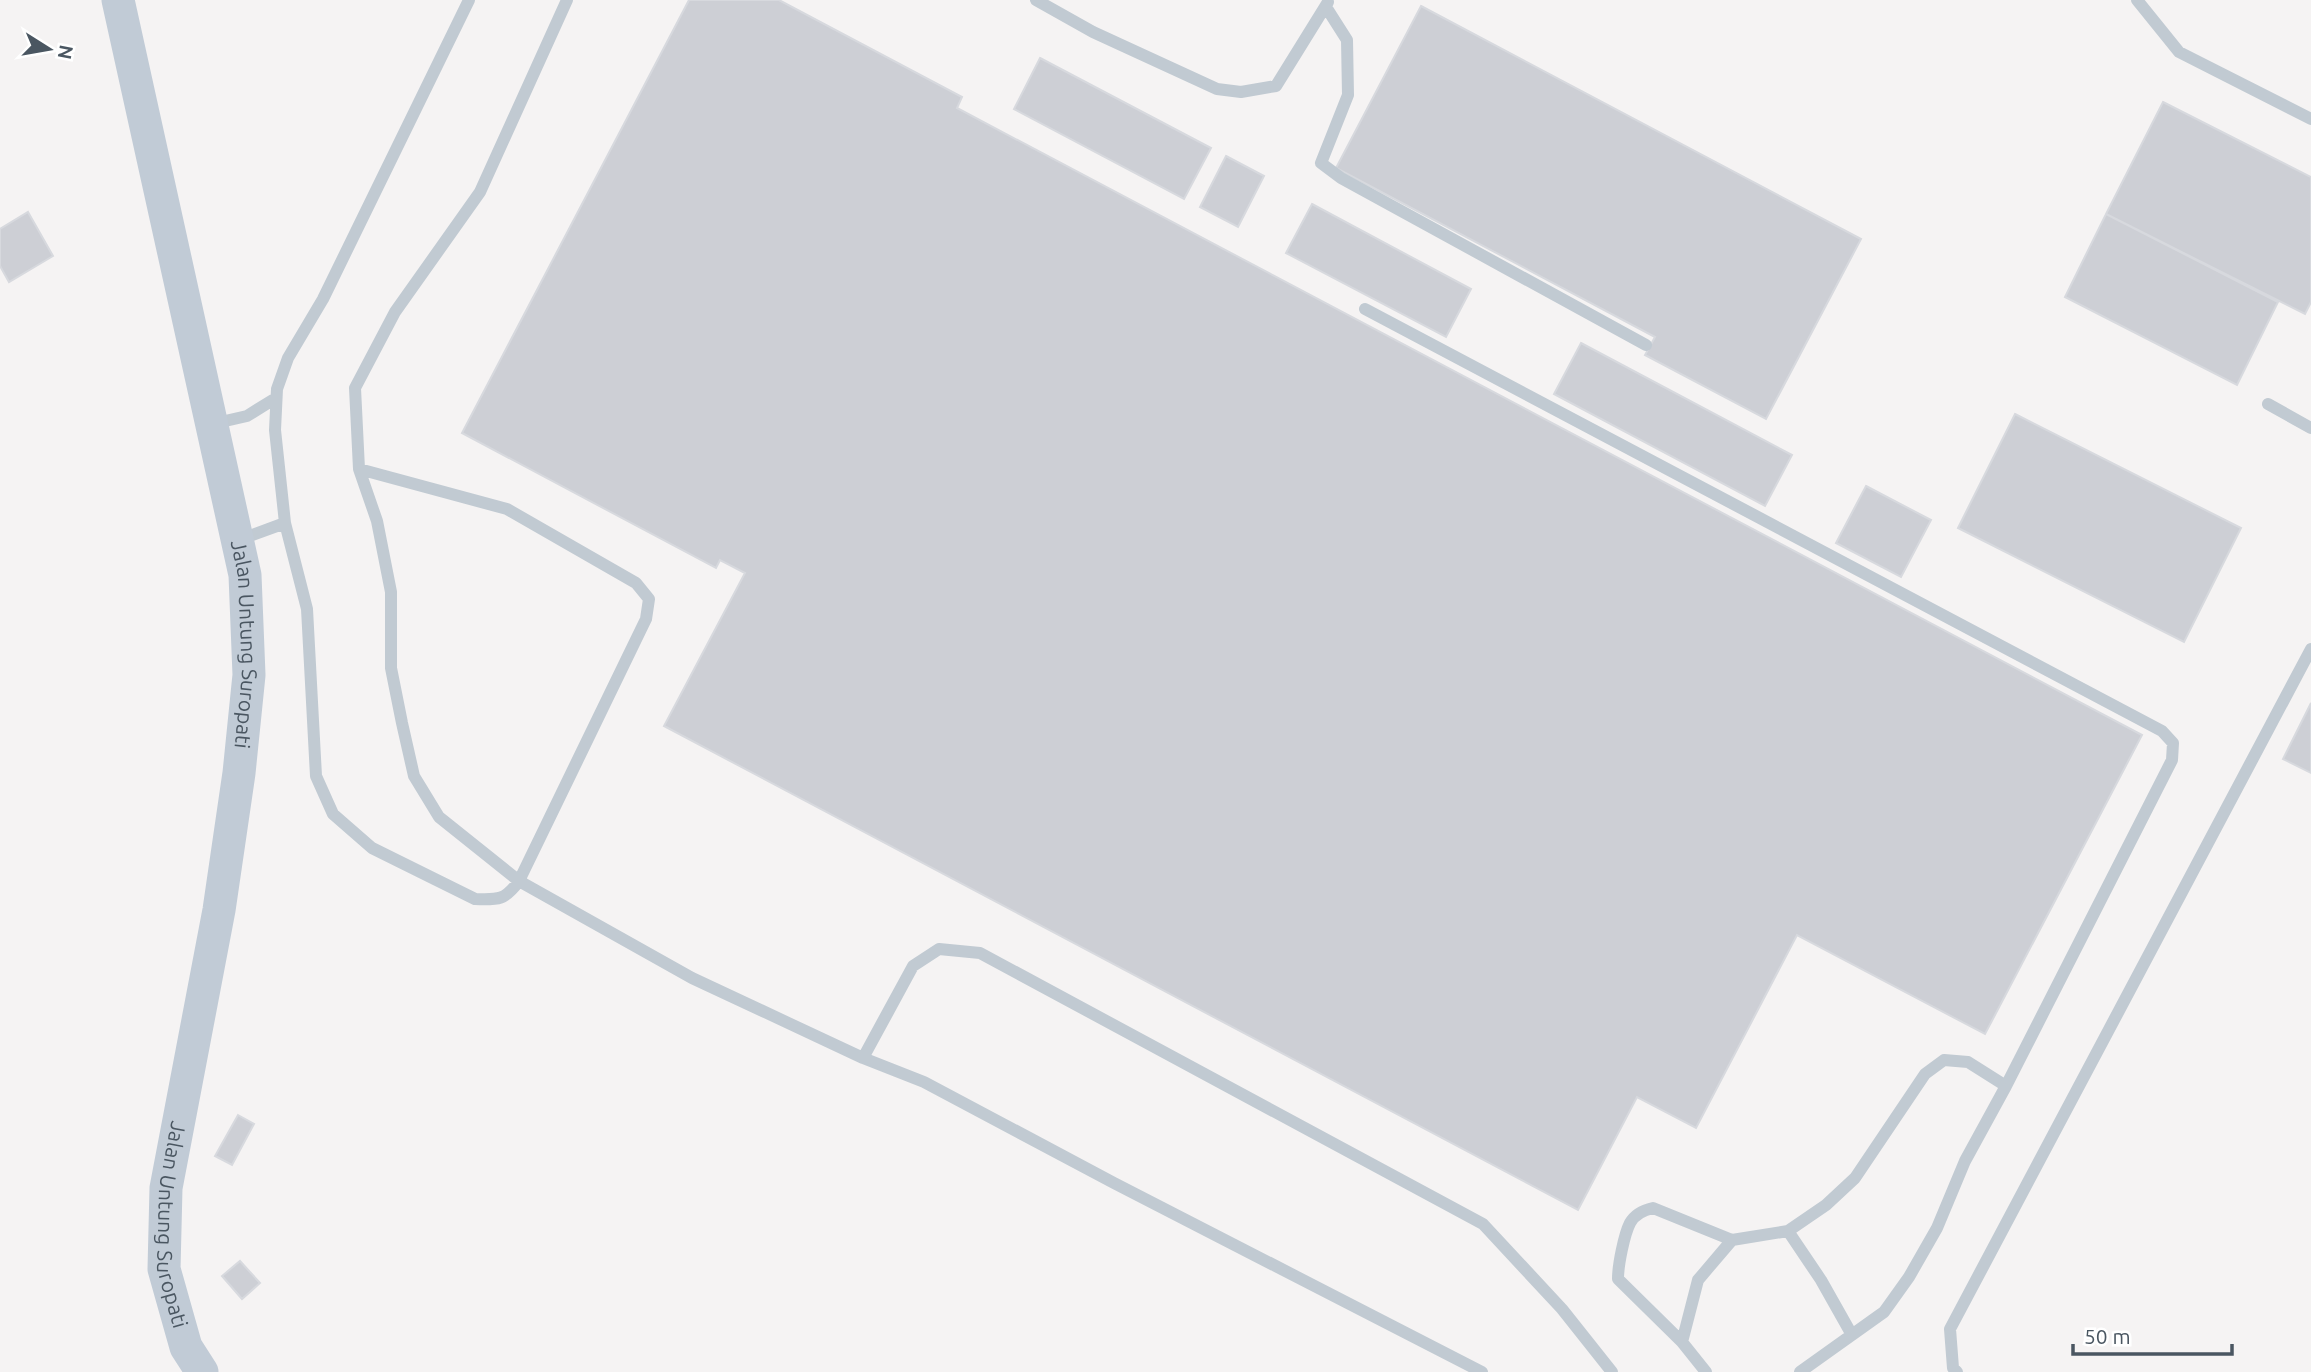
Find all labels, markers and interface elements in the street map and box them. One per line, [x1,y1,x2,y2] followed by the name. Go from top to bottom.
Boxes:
[14,14,84,84] north arrow
[54,43,78,61] text: N
[227,537,262,750] street label: Jalan Untung Suropati
[153,1119,193,1331] street label: Jalan Untung Suropati
[2073,1312,2232,1356] scale bar
[2084,1324,2131,1348] text: 50 m

